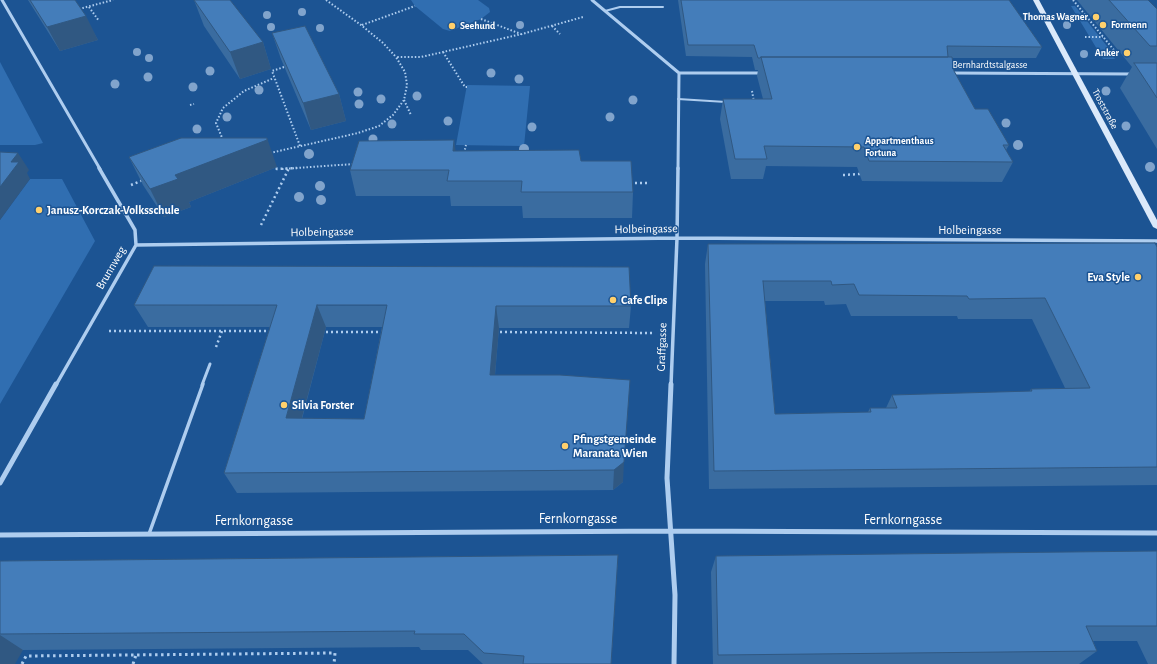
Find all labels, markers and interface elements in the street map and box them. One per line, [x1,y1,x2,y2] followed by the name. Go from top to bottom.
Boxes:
[1023,11,1088,23] place label: Thomas Wagner
[1091,12,1101,22] marker: Thomas Wagner
[1111,19,1147,31] place label: Formenn
[460,20,495,32] place label: Seehund
[1098,20,1108,30] marker: Formenn
[447,21,457,31] marker: Seehund
[1095,47,1119,59] place label: Anker
[1122,48,1132,58] marker: Anker
[953,59,1027,71] street label: Bernhardtstalgasse
[1089,87,1121,131] street label: Troststraße
[865,135,933,158] place label: Appartmenthaus Fortuna
[852,142,862,152] marker: Appartmenthaus Fortuna
[47,203,179,217] place label: Janusz-Korczak-Volksschule
[34,205,44,215] marker: Janusz-Korczak-Volksschule
[614,221,678,237] street label: Holbeingasse
[938,223,1002,237] street label: Holbeingasse
[290,224,354,240] street label: Holbeingasse
[93,244,129,292] street label: Brunnweg
[1087,270,1130,284] place label: Eva Style
[1133,272,1143,282] marker: Eva Style
[621,293,667,307] place label: Cafe Clips
[608,295,618,305] marker: Cafe Clips
[654,322,670,372] street label: Graffgasse
[292,398,354,412] place label: Silvia Forster
[279,400,289,410] marker: Silvia Forster
[573,432,656,460] place label: Pfingstgemeinde Maranata Wien
[560,441,570,451] marker: Pfingstgemeinde Maranata Wien
[539,511,617,527] street label: Fernkorngasse
[864,512,942,528] street label: Fernkorngasse
[215,513,293,529] street label: Fernkorngasse

